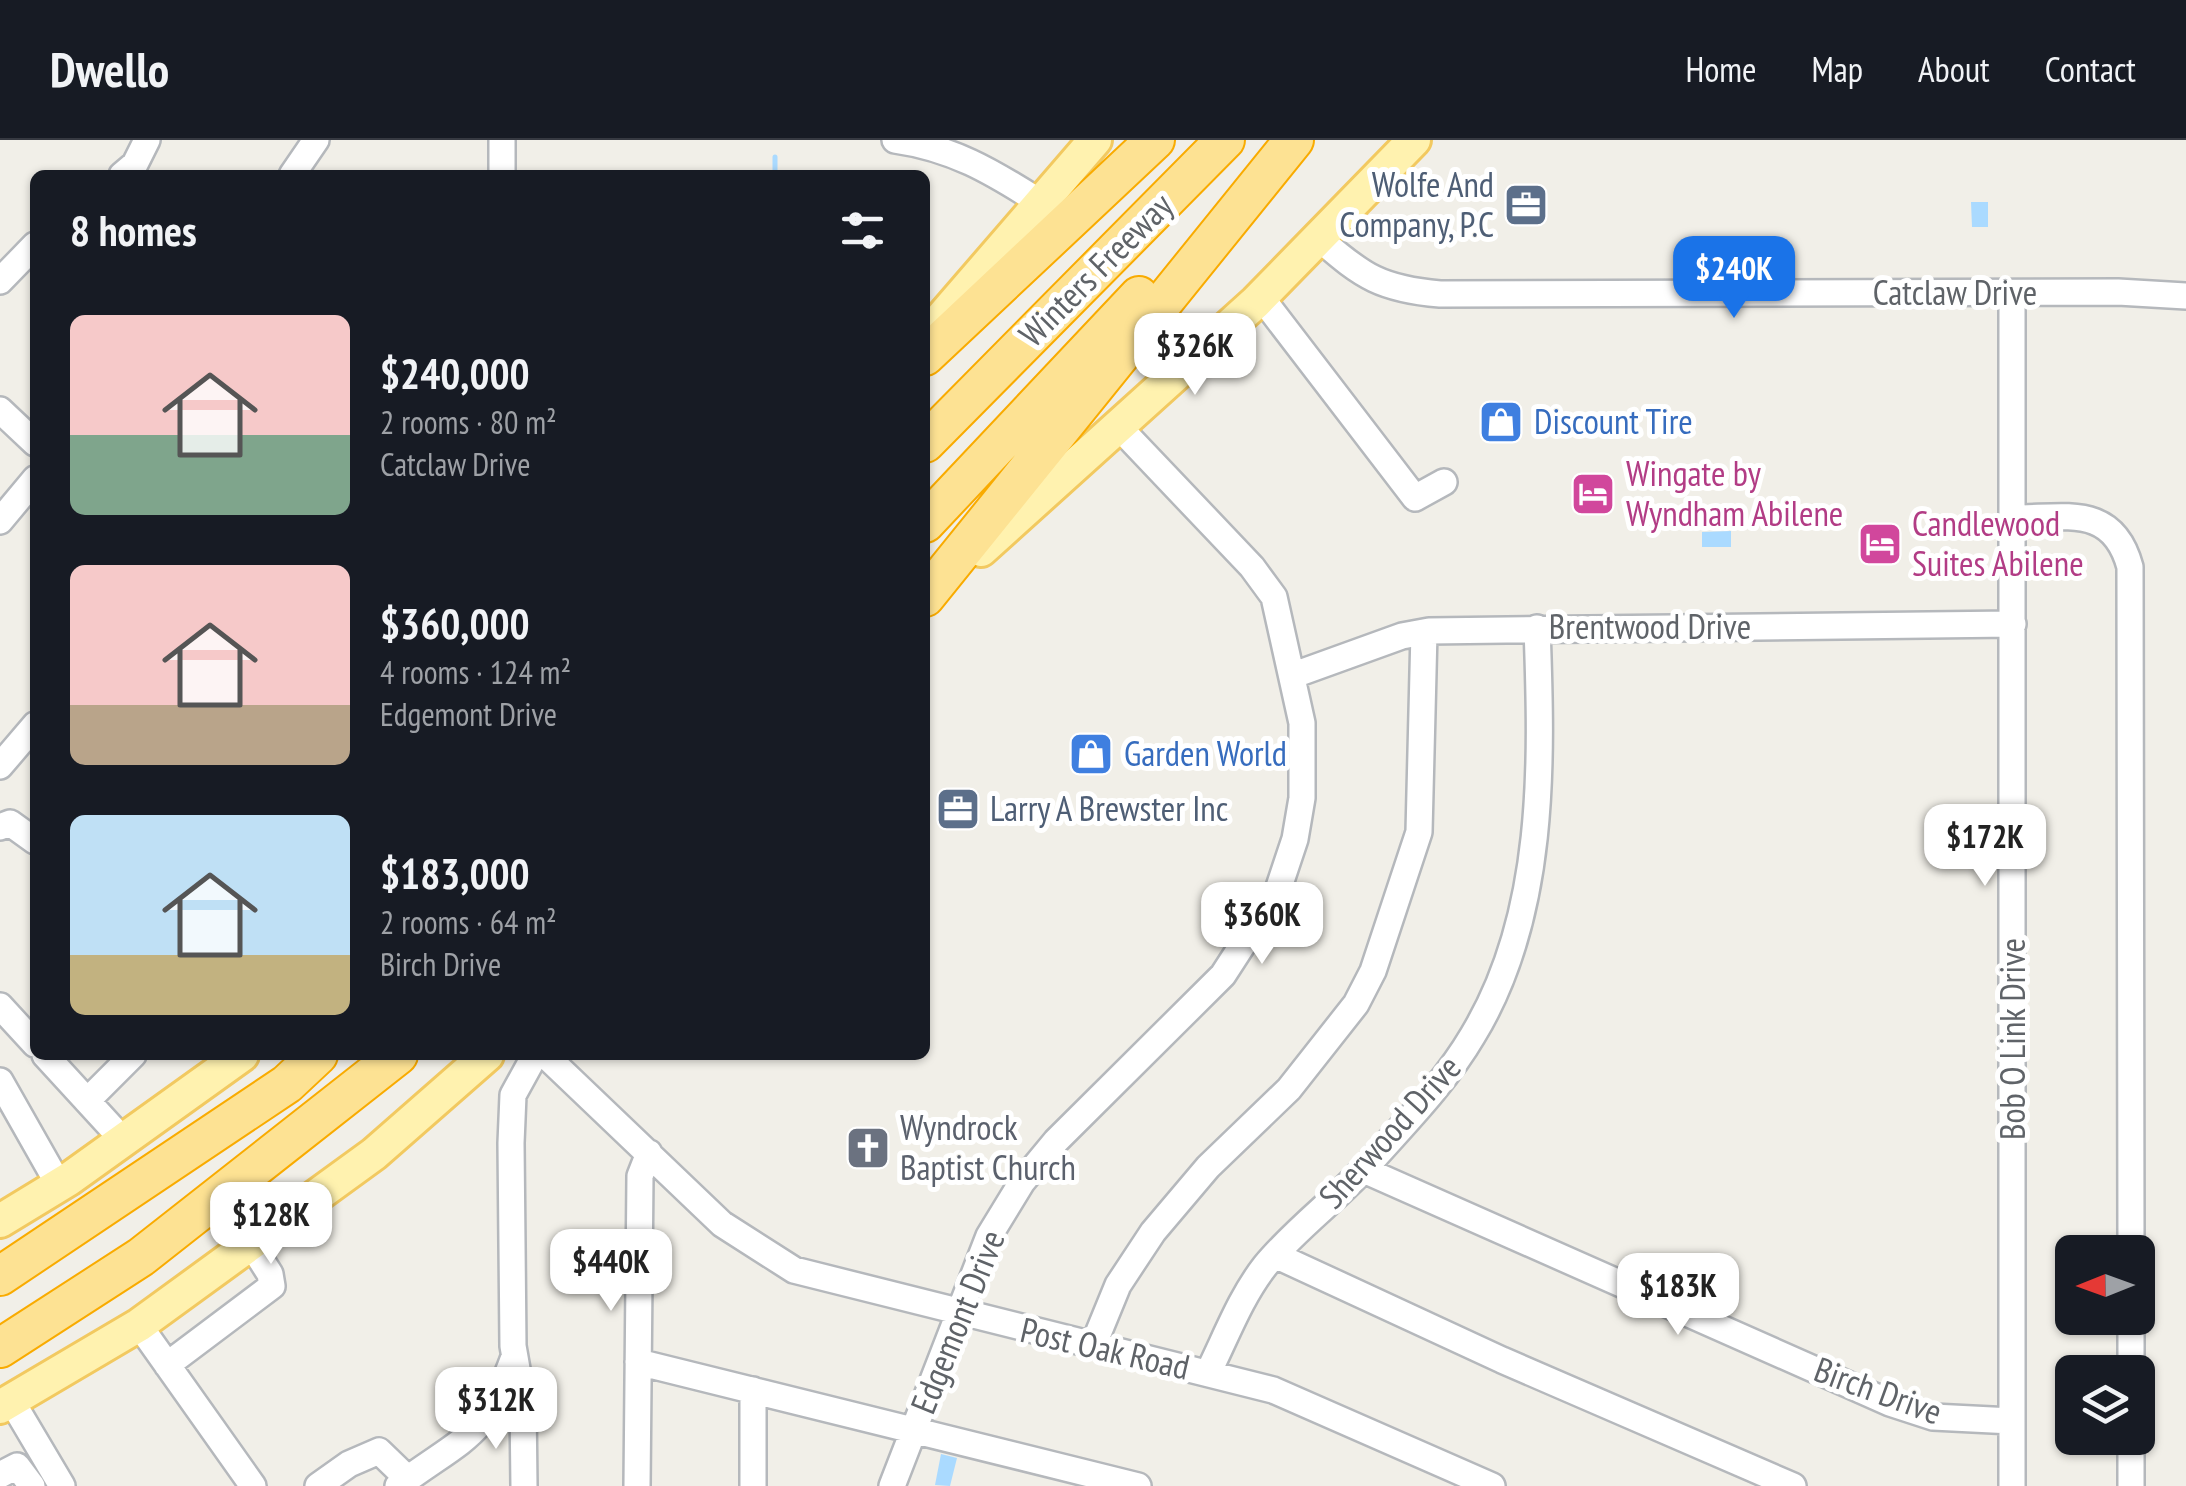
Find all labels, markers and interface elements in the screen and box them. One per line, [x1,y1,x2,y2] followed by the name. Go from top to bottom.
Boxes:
[50,38,169,100] text: Dwello
[1685,46,1757,92] text: Home
[1812,46,1863,92] text: Map
[1918,46,1990,92] text: About
[2045,46,2136,92] text: Contact
[1339,161,1494,247] place label: Wolfe And Company, P.C
[1009,182,1183,356] street label: Winters Freeway
[1503,182,1549,228] office icon: Wolfe And Company, P.C
[70,203,197,258] text: 8 homes
[835,203,890,258] icon: filters
[1664,236,1804,321] pin: $240K
[1695,247,1773,289] text: $240K
[1873,269,2037,315] street label: Catclaw Drive
[1125,313,1265,398] pin: $326K
[1156,324,1234,366] text: $326K
[380,346,530,401] text: $240,000
[150,355,270,475] icon: home
[1534,398,1693,444] place label: Discount Tire
[1478,399,1524,445] shop icon: Discount Tire
[380,401,557,443] text: 2 rooms · 80 m²
[380,443,530,485] text: Catclaw Drive
[1626,450,1843,536] place label: Wingate by Wyndham Abilene
[1570,471,1616,517] hotel icon: Wingate by Wyndham Abilene
[1912,500,2084,586] place label: Candlewood Suites Abilene
[1857,521,1903,567] hotel icon: Candlewood Suites Abilene
[380,596,530,651] text: $360,000
[1549,603,1751,649] street label: Brentwood Drive
[150,605,270,725] icon: home
[380,651,571,693] text: 4 rooms · 124 m²
[380,693,557,735] text: Edgemont Drive
[1124,730,1287,776] place label: Garden World
[1068,731,1114,777] shop icon: Garden World
[990,785,1228,831] place label: Larry A Brewster Inc
[935,786,981,832] office icon: Larry A Brewster Inc
[1915,804,2055,889] pin: $172K
[1946,815,2024,857] text: $172K
[380,846,530,901] text: $183,000
[150,855,270,975] icon: home
[1192,882,1332,967] pin: $360K
[1223,893,1301,935] text: $360K
[380,901,557,943] text: 2 rooms · 64 m²
[1989,938,2035,1140] street label: Bob O Link Drive
[380,943,501,985] text: Birch Drive
[1308,1045,1470,1218] street label: Sherwood Drive
[900,1104,1076,1190] place label: Wyndrock Baptist Church
[845,1125,891,1171] church icon: Wyndrock Baptist Church
[201,1182,341,1267] pin: $128K
[232,1193,310,1235] text: $128K
[899,1223,1015,1420] street label: Edgemont Drive
[541,1229,681,1314] pin: $440K
[2055,1235,2155,1335] north arrow
[2055,1235,2155,1455] map controls
[572,1240,650,1282] text: $440K
[1608,1253,1748,1338] pin: $183K
[1639,1264,1717,1306] text: $183K
[1016,1306,1194,1390] street label: Post Oak Road
[1808,1346,1948,1434] street label: Birch Drive
[2055,1355,2155,1455] button: layers
[426,1367,566,1452] pin: $312K
[457,1378,535,1420] text: $312K

